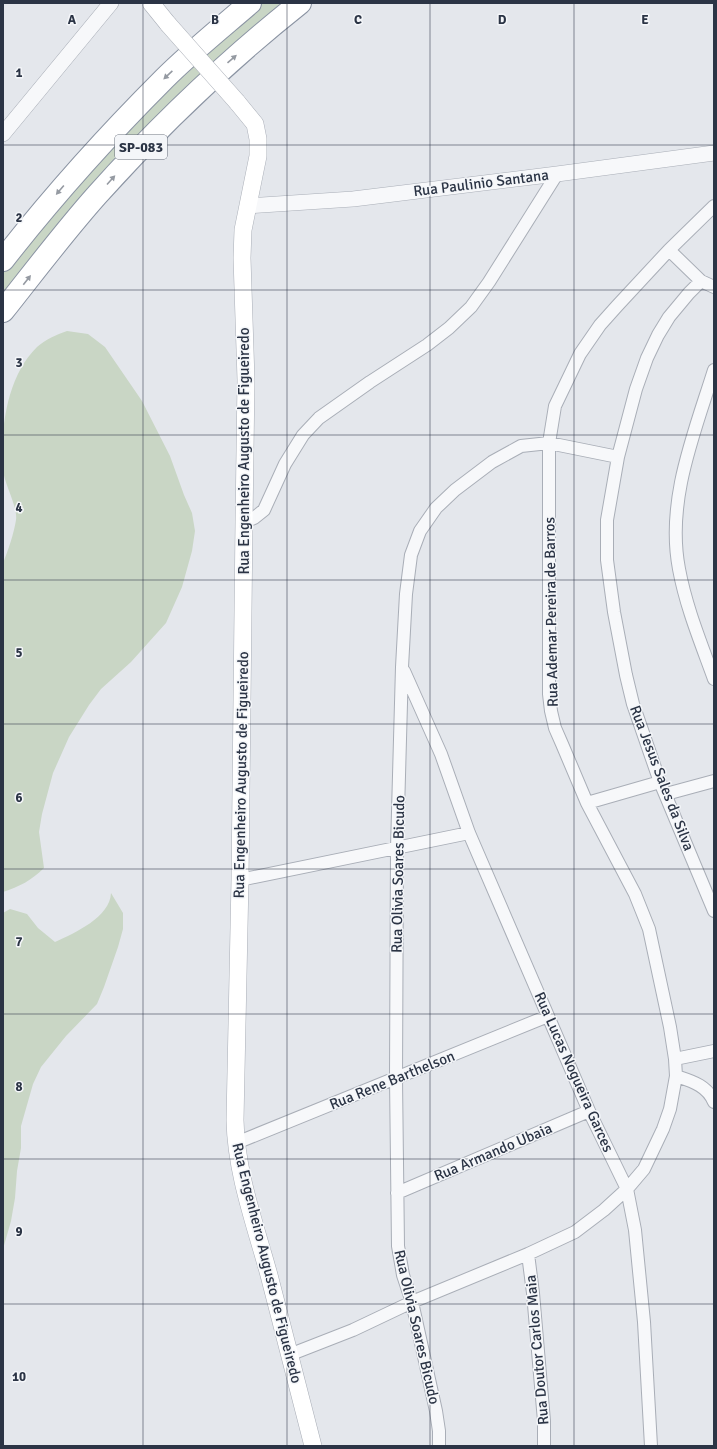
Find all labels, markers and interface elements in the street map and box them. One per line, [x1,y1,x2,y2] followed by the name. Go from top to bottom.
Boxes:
[68,12,77,28] text: A
[211,12,219,28] text: B
[354,12,362,28] text: C
[498,12,507,28] text: D
[641,12,649,28] text: E
[227,54,237,63] one-way arrow
[15,65,23,81] text: 1
[163,70,173,80] one-way arrow
[115,135,167,159] road number: SP-083
[412,166,550,200] street label: Rua Paulinio Santana
[106,175,115,186] one-way arrow
[55,185,64,196] one-way arrow
[15,210,23,226] text: 2
[23,275,32,286] one-way arrow
[235,327,253,575] street label: Rua Engenheiro Augusto de Figueiredo
[15,355,23,371] text: 3
[15,500,23,516] text: 4
[540,516,562,707] street label: Rua Ademar Pereira de Barros
[15,645,23,661] text: 5
[230,651,252,899] street label: Rua Engenheiro Augusto de Figueiredo
[626,703,698,853] street label: Rua Jesus Sales da Silva
[15,790,23,806] text: 6
[388,795,408,953] street label: Rua Olivia Soares Bicudo
[15,934,23,950] text: 7
[530,989,618,1155] street label: Rua Lucas Nogueira Garces
[327,1047,457,1113] street label: Rua Rene Barthelson
[15,1079,23,1095] text: 8
[431,1119,555,1185] street label: Rua Armando Ubaia
[228,1141,306,1385] street label: Rua Engenheiro Augusto de Figueiredo
[15,1224,23,1240] text: 9
[390,1248,444,1406] street label: Rua Olivia Soares Bicudo
[521,1274,553,1426] street label: Rua Doutor Carlos Maia
[12,1369,26,1385] text: 10

